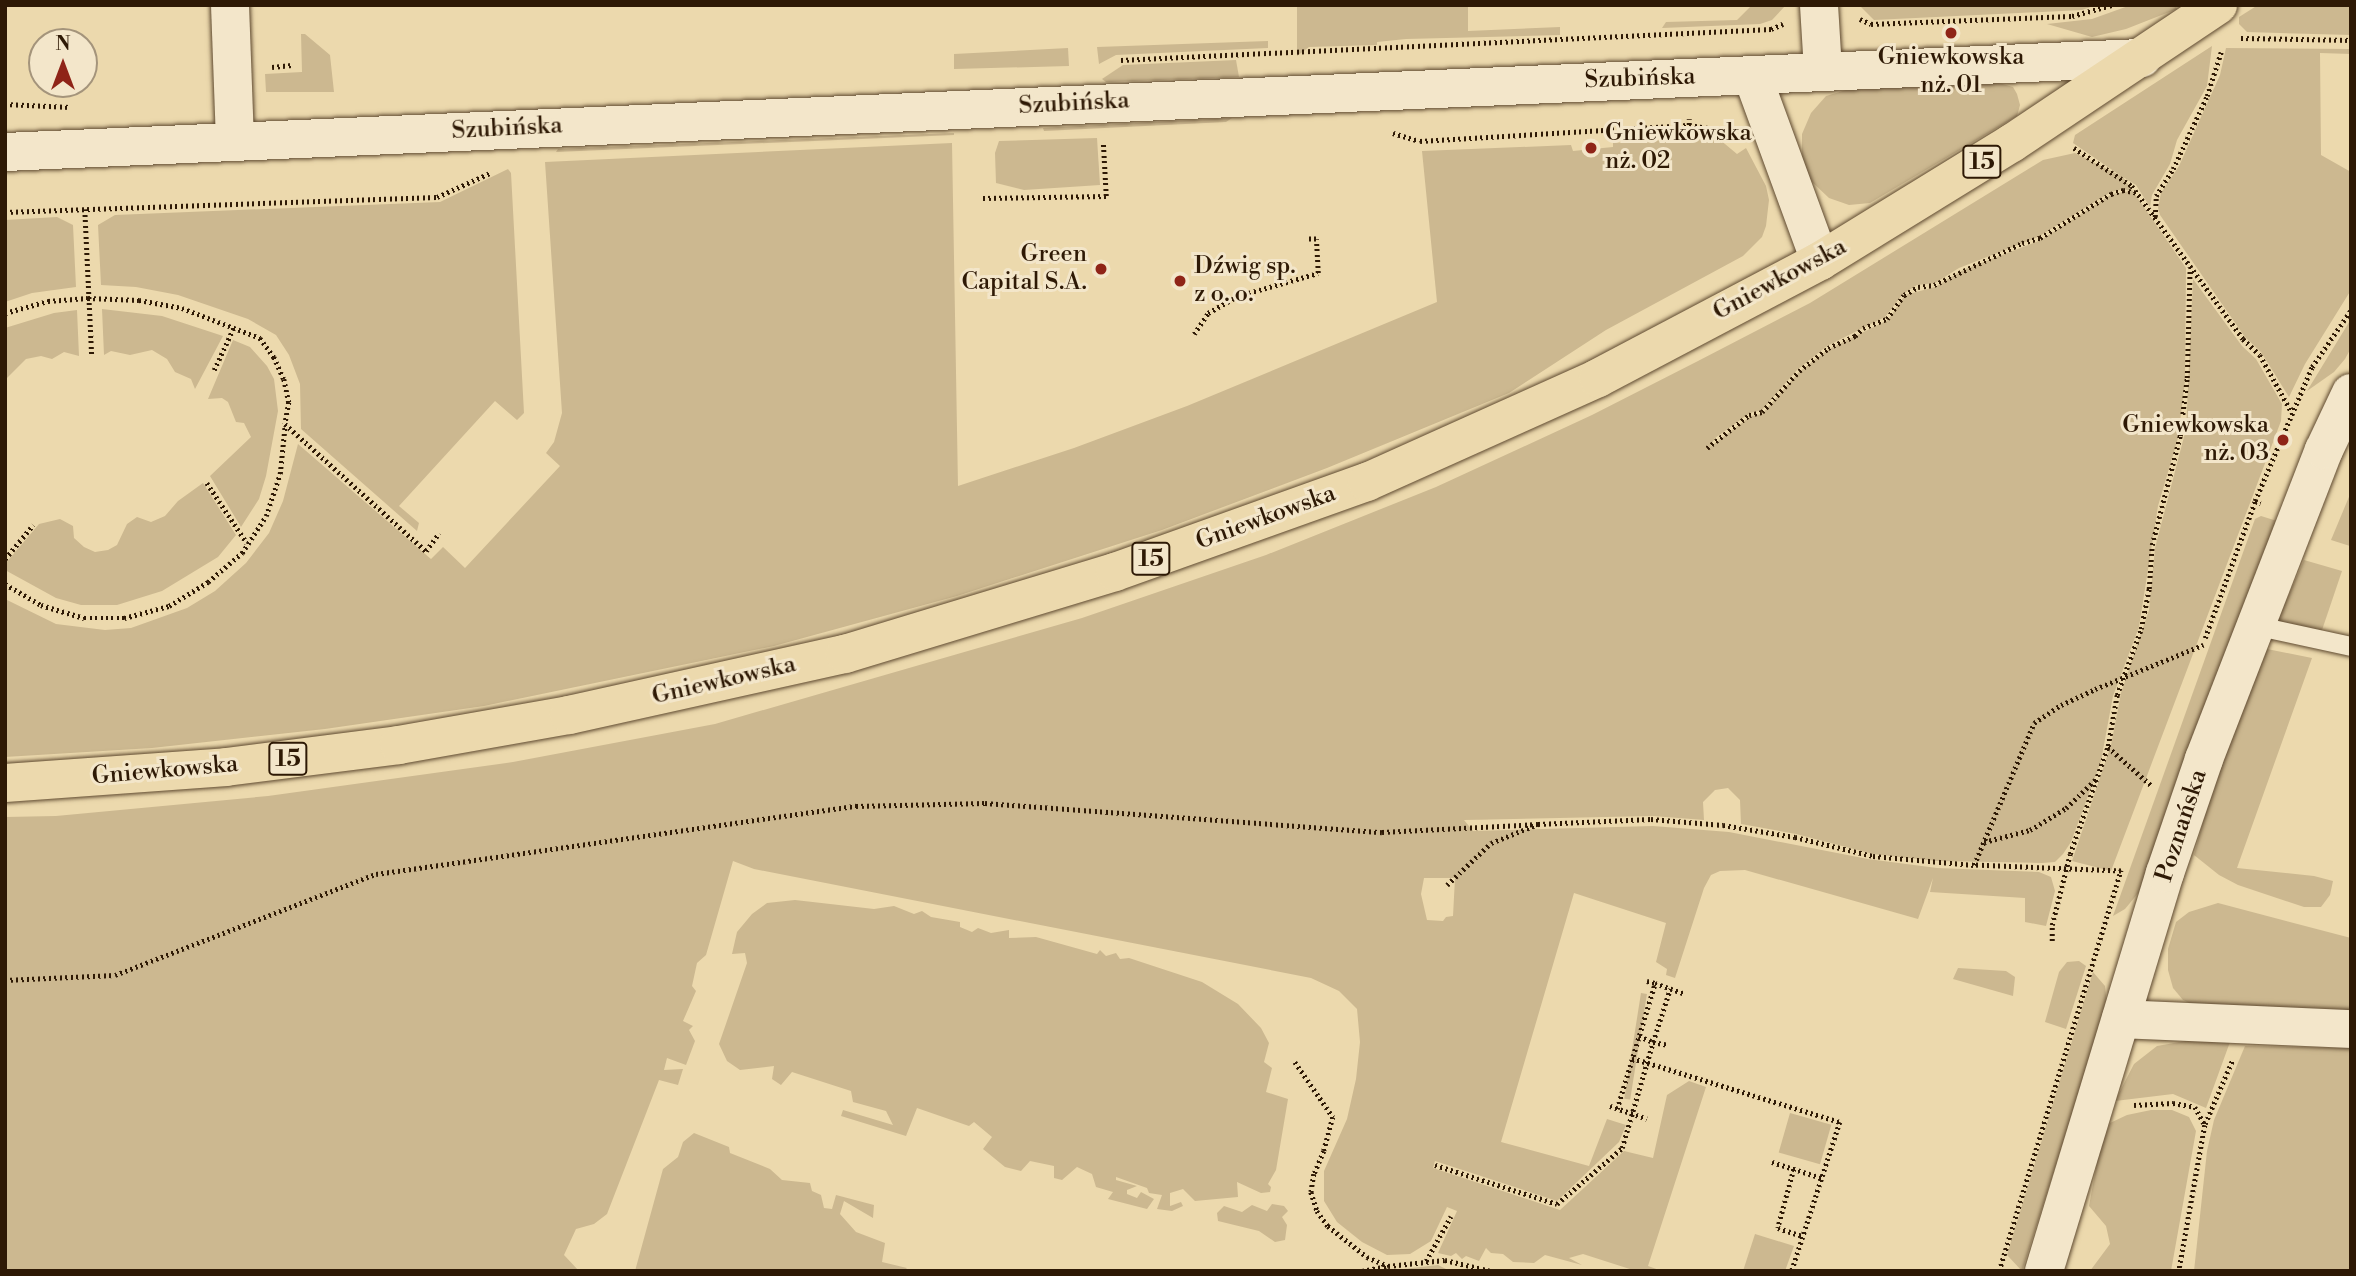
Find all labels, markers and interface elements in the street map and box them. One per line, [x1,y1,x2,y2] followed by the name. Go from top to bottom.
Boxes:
[1943,25,1959,41] marker: Gniewkowska nż. 01
[28,28,98,98] north arrow
[55,32,71,56] text: N
[1878,44,2024,100] place label: Gniewkowska nż. 01
[1584,63,1696,95] street label: Szubińska
[1018,87,1130,121] street label: Szubińska
[451,112,563,146] street label: Szubińska
[1605,120,1752,176] place label: Gniewkowska nż. 02
[1583,140,1599,156] marker: Gniewkowska nż. 02
[1961,142,2003,182] road number: 15
[1709,233,1851,327] street label: Gniewkowska
[961,241,1087,297] place label: Green Capital S.A.
[1194,253,1296,309] place label: Dźwig sp. z o. o.
[1093,261,1109,277] marker: Green Capital S.A.
[1172,273,1188,289] marker: Dźwig sp. z o. o.
[2122,412,2269,468] place label: Gniewkowska nż. 03
[2275,432,2291,448] marker: Gniewkowska nż. 03
[1192,479,1340,557] street label: Gniewkowska
[1130,540,1172,579] road number: 15
[649,650,799,712] street label: Gniewkowska
[267,740,309,778] road number: 15
[91,750,239,792] street label: Gniewkowska
[2150,766,2214,886] street label: Poznańska

